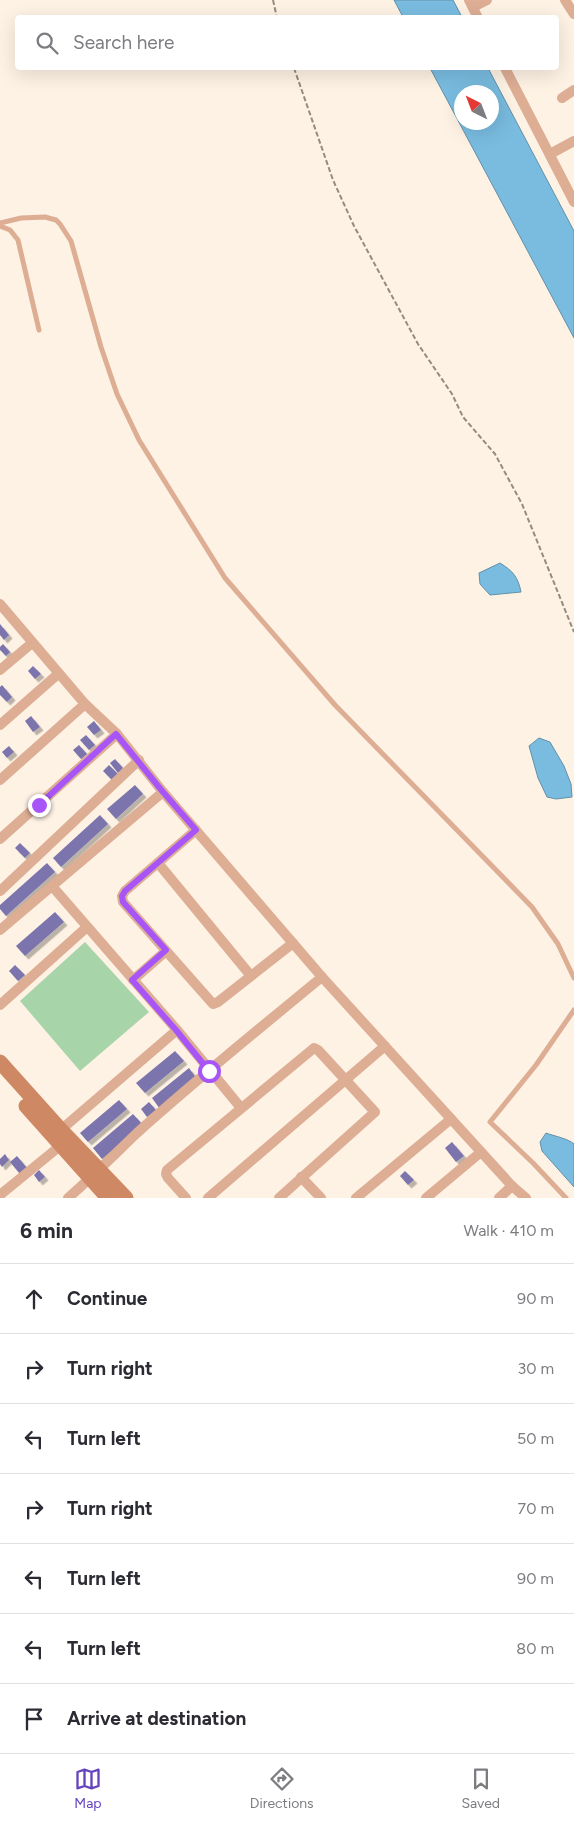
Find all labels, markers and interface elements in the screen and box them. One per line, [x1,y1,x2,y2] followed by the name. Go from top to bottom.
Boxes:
[15,15,559,70] search box
[33,29,61,57] icon: search
[73,31,175,54] text: Search here
[454,85,499,130] north arrow
[28,794,51,817] route end
[198,1060,221,1083] route start
[20,1218,73,1243] text: 6 min
[464,1221,554,1240] text: Walk · 410 m
[20,1285,48,1313] icon: ahead
[67,1287,147,1310] text: Continue
[517,1289,554,1308] text: 90 m
[20,1355,48,1383] icon: right
[67,1357,153,1380] text: Turn right
[517,1359,554,1378] text: 30 m
[20,1425,48,1453] icon: left
[67,1427,141,1450] text: Turn left
[517,1429,554,1448] text: 50 m
[20,1495,48,1523] icon: right
[67,1497,153,1520] text: Turn right
[518,1499,554,1518] text: 70 m
[20,1565,48,1593] icon: left
[67,1567,141,1590] text: Turn left
[517,1569,554,1588] text: 90 m
[20,1635,48,1663] icon: left
[67,1637,141,1660] text: Turn left
[516,1639,554,1658] text: 80 m
[20,1705,48,1733] icon: arrive
[67,1707,246,1730] text: Arrive at destination
[74,1765,102,1812] tab: Map
[250,1765,314,1812] tab: Directions
[461,1765,500,1812] tab: Saved

